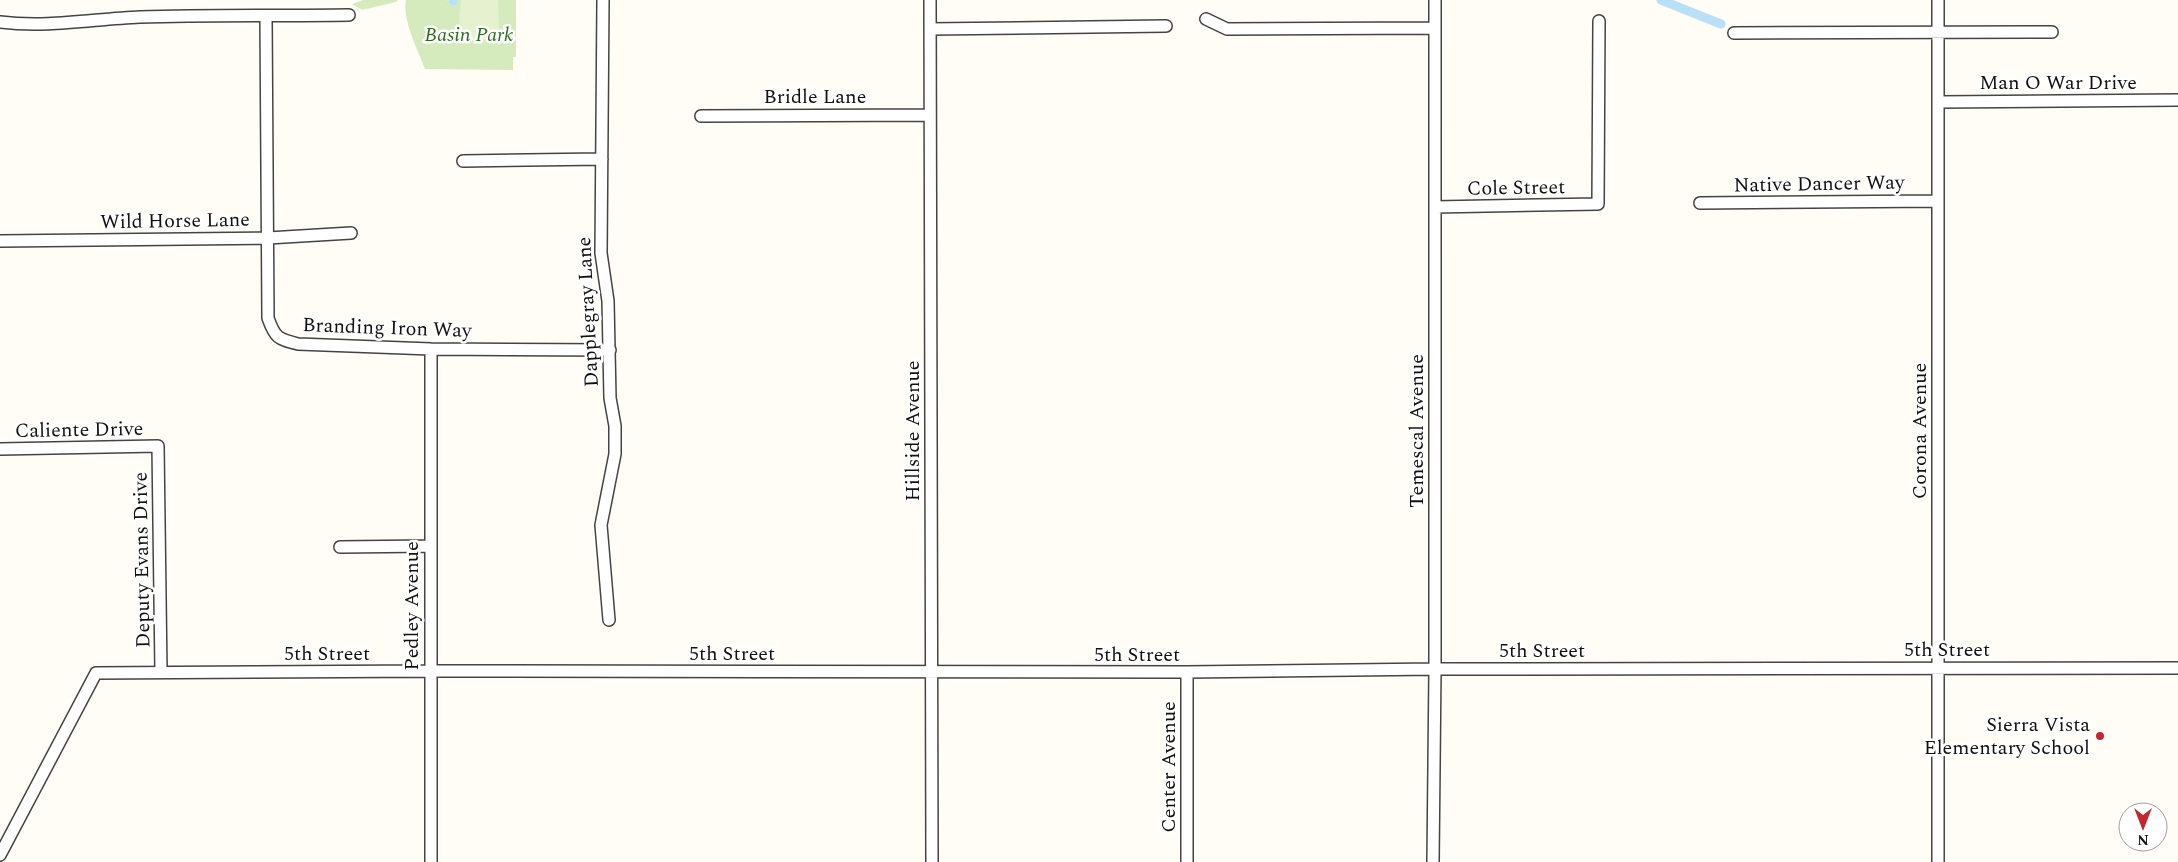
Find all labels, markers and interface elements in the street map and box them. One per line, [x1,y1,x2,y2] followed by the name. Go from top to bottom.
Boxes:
[425,20,514,50] park label: Basin Park
[1979,68,2137,98] street label: Man O War Drive
[764,82,866,112] street label: Bridle Lane
[1733,167,1906,200] street label: Native Dancer Way
[1467,172,1565,204] street label: Cole Street
[100,205,250,237] street label: Wild Horse Lane
[569,236,607,388] street label: Dapplegray Lane
[302,310,473,346] street label: Branding Iron Way
[1402,354,1432,508] street label: Temescal Avenue
[898,361,928,502] street label: Hillside Avenue
[1905,363,1935,499] street label: Corona Avenue
[15,414,143,446] street label: Caliente Drive
[125,472,159,648] street label: Deputy Evans Drive
[397,541,427,671] street label: Pedley Avenue
[1904,635,1990,665] street label: 5th Street
[1499,636,1585,666] street label: 5th Street
[284,639,370,669] street label: 5th Street
[689,639,775,669] street label: 5th Street
[1094,640,1180,670] street label: 5th Street
[1154,701,1184,833] street label: Center Avenue
[1924,710,2090,763] place label: Sierra Vista Elementary School
[2094,730,2106,742] marker: Sierra Vista Elementary School
[2118,802,2168,852] north arrow
[2137,829,2149,850] text: N

